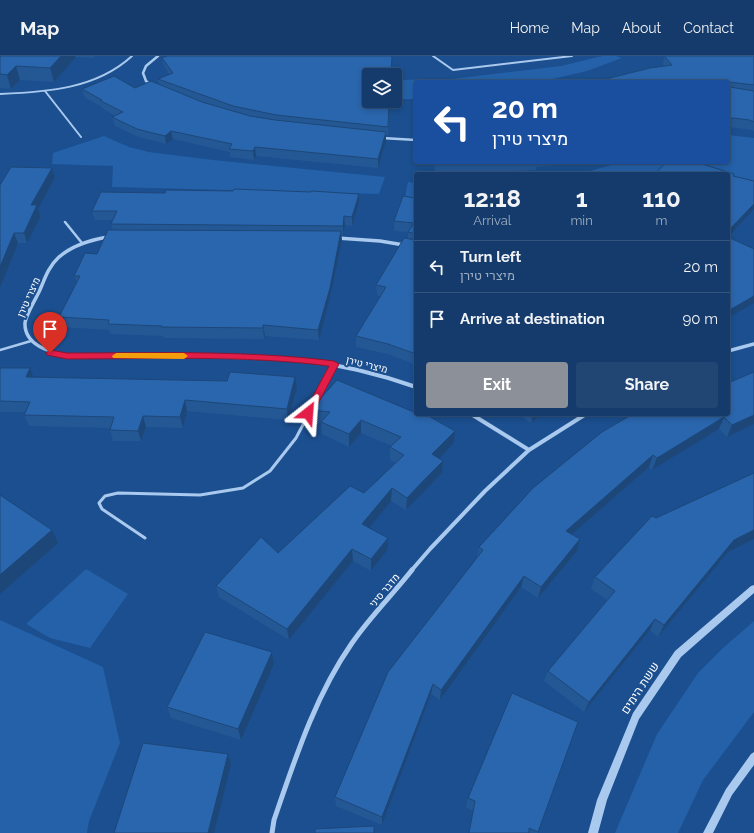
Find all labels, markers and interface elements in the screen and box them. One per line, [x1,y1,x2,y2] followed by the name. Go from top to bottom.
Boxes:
[20,17,59,39] text: Map
[510,20,549,36] text: Home
[571,20,600,36] text: Map
[622,20,661,36] text: About
[683,20,734,36] text: Contact
[362,68,402,108] map controls
[362,68,402,108] button: layers
[492,92,558,125] text: 20 m
[426,96,478,148] icon: left
[492,128,568,149] text: מיצרי טירן
[463,184,521,213] text: 12:18
[576,184,588,213] text: 1
[642,184,681,213] text: 110
[473,213,511,228] text: Arrival
[570,213,593,228] text: min
[655,213,667,228] text: m
[460,248,521,266] text: Turn left
[426,256,448,278] icon: left
[683,258,718,276] text: 20 m
[460,268,515,283] text: מיצרי טירן
[15,276,42,319] street label: מיצרי טירן
[426,308,448,330] icon: arrive
[460,310,605,328] text: Arrive at destination
[682,310,718,328] text: 90 m
[33,312,67,353] pin
[39,318,61,340] icon: arrive
[345,354,389,375] street label: מיצרי טירן
[426,362,568,408] button: Exit
[576,362,718,408] button: Share
[287,392,329,434] position arrow
[367,571,402,609] street label: מדבר סיני
[618,659,662,717] street label: ששת הימים

